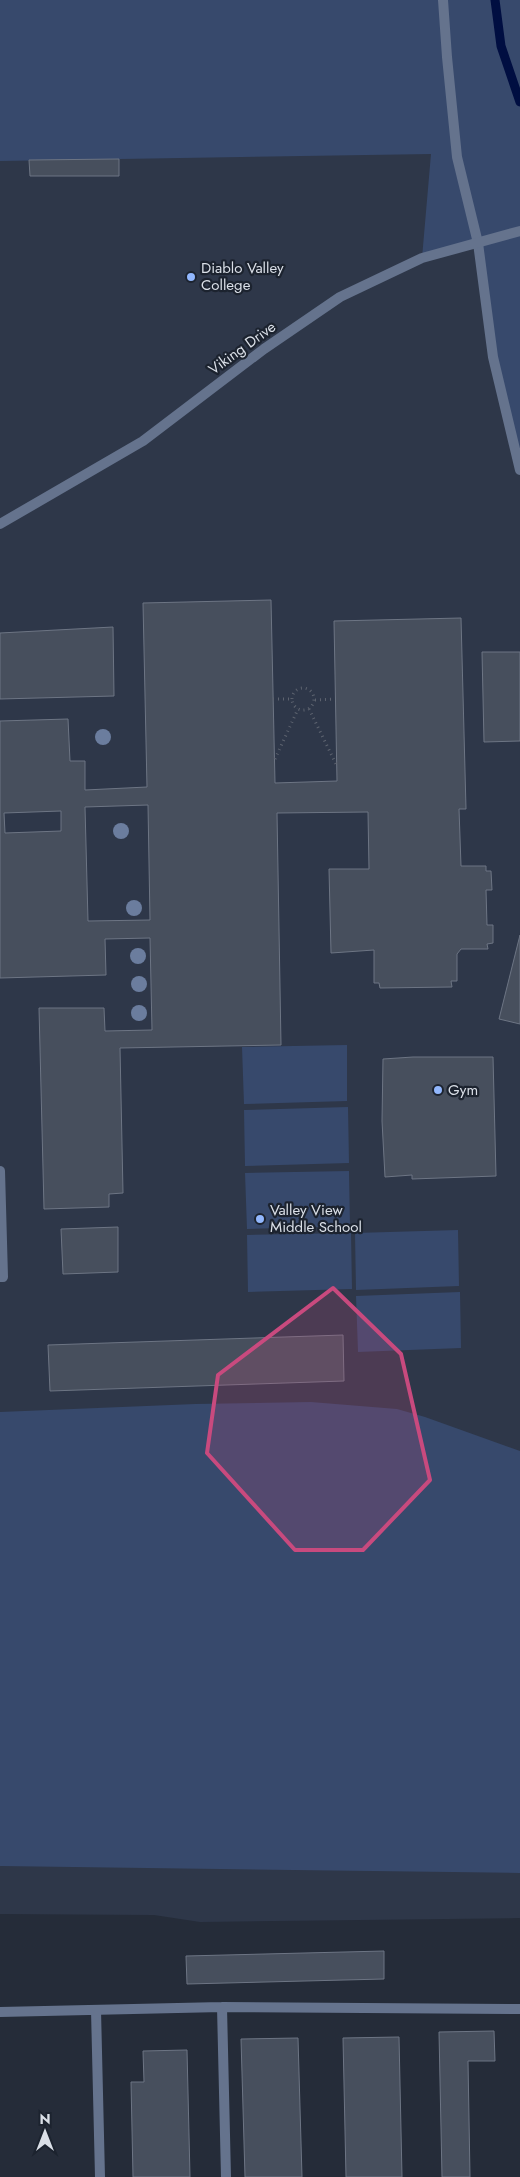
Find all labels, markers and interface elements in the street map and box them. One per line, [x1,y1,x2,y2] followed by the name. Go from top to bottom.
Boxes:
[201,257,284,296] place label: Diablo Valley College
[185,271,197,283] marker: Diablo Valley College
[204,316,280,380] street label: Viking Drive
[448,1079,478,1101] place label: Gym
[432,1084,444,1096] marker: Gym
[270,1199,362,1238] place label: Valley View Middle School
[254,1213,266,1225] marker: Valley View Middle School
[20,2107,70,2157] north arrow
[39,2109,51,2129] text: N

